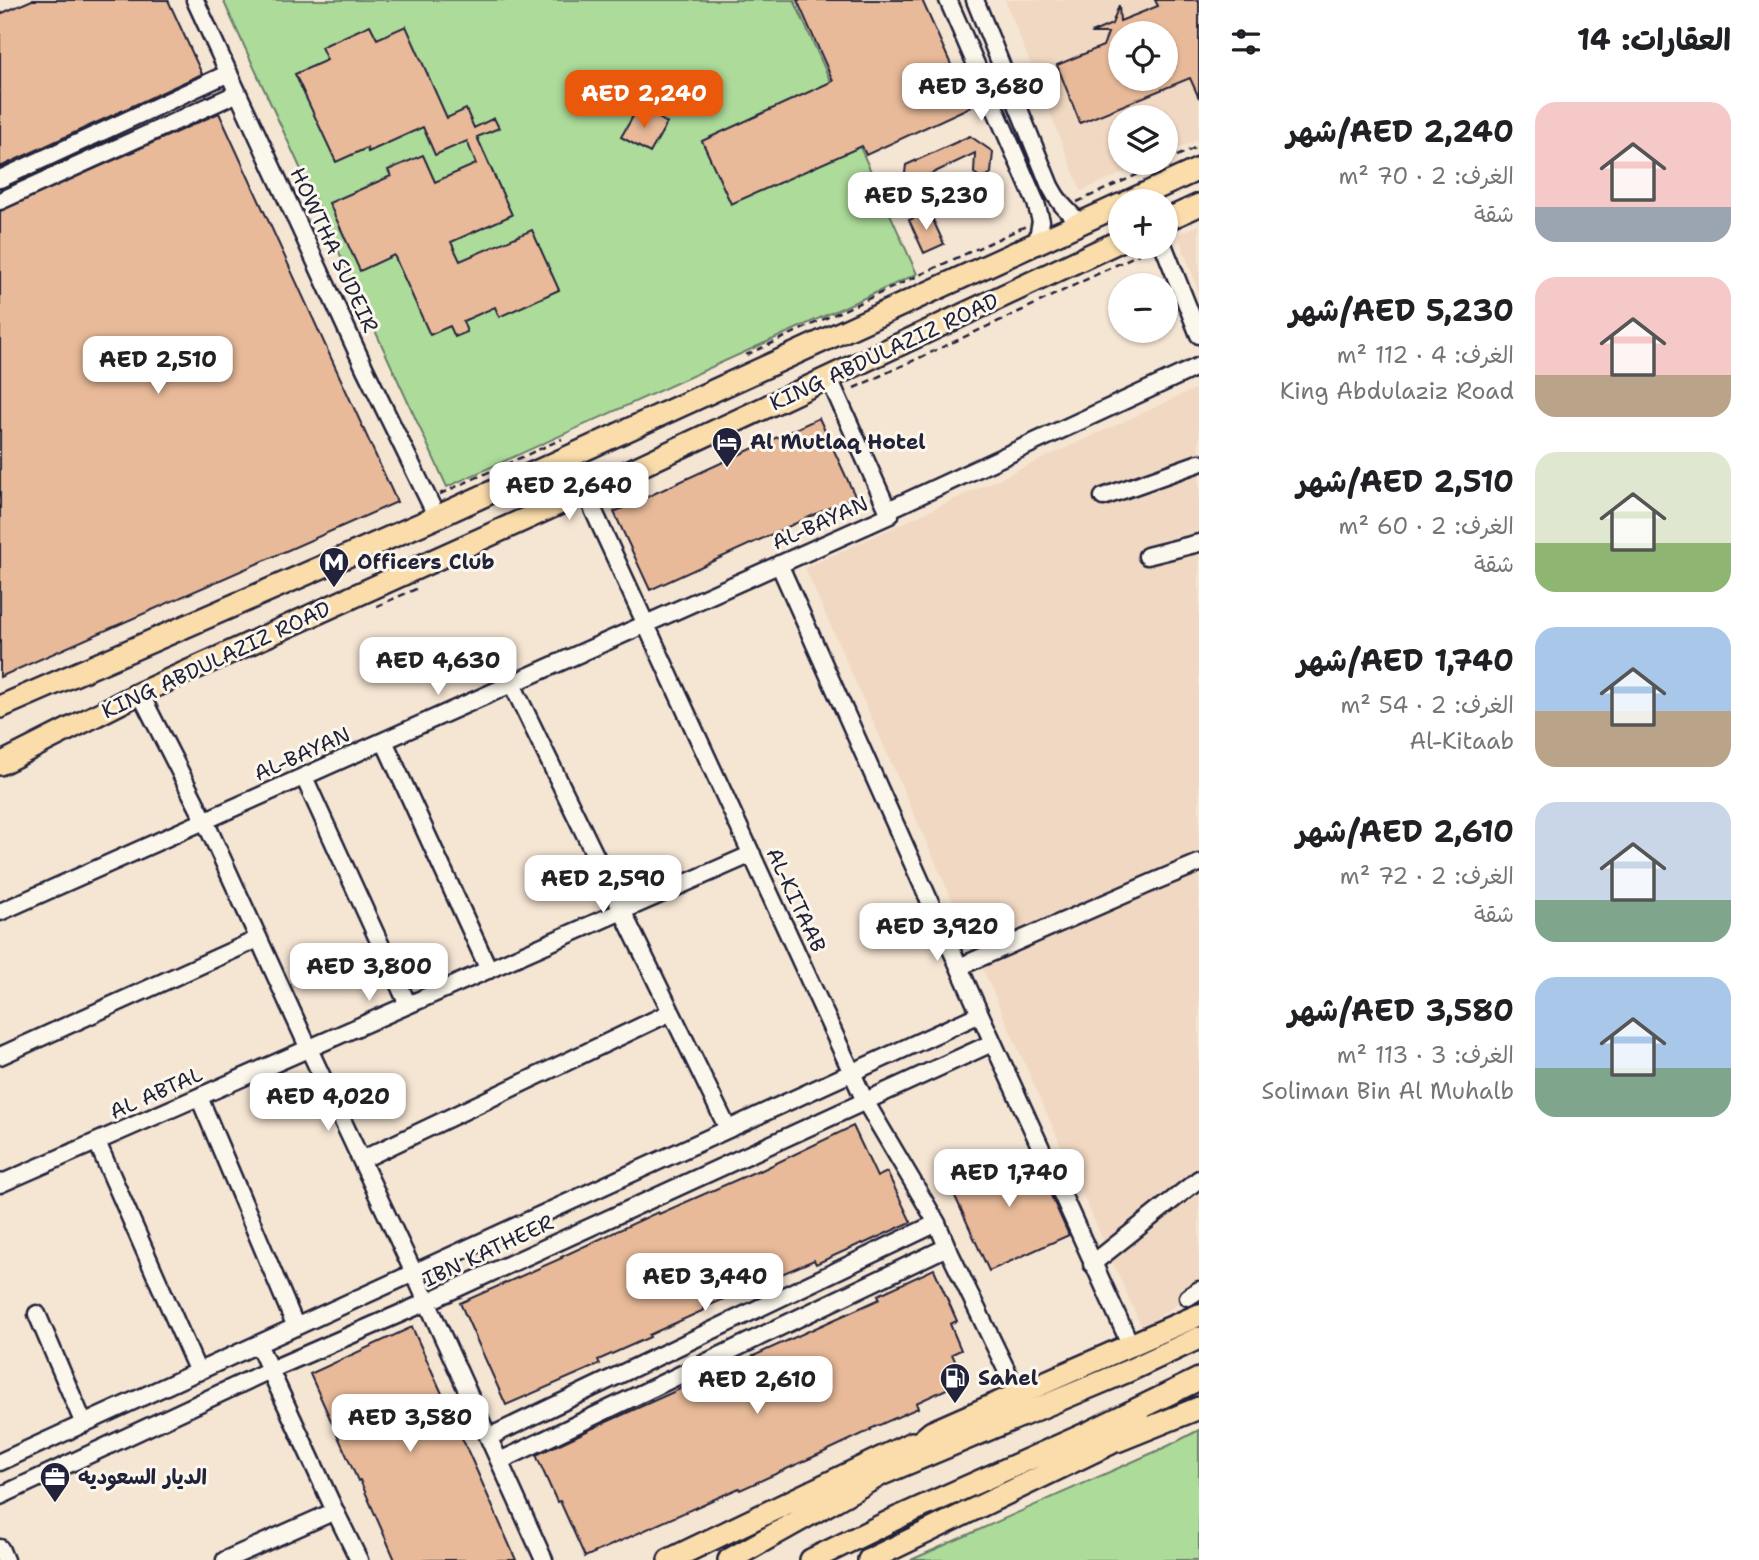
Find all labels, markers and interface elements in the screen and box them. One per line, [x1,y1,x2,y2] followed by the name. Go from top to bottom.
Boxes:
[1577,19,1731,60] text: العقارات: 14
[1108,21,1178,343] map controls
[1108,21,1178,91] button: locate
[1227,23,1265,61] icon: filters
[901,64,1061,123] pin: AED 3,680
[564,71,724,130] pin: AED 2,240
[918,71,1044,101] text: AED 3,680
[581,78,707,108] text: AED 2,240
[1108,105,1178,175] button: layers
[1287,111,1514,152] text: AED 2,240/شهر
[1591,130,1675,214] icon: home
[1339,161,1514,191] text: الغرف: 2 · 70 m²
[283,163,385,337] street label: HOWTHA SUDEIR
[846,173,1006,232] pin: AED 5,230
[864,180,988,210] text: AED 5,230
[1108,189,1178,259] button: +
[1474,199,1514,229] text: شقة
[1108,273,1178,343] button: −
[765,287,1003,417] street label: KING ABDULAZIZ ROAD
[1289,290,1514,331] text: AED 5,230/شهر
[1591,305,1675,389] icon: home
[78,336,238,396] pin: AED 2,510
[1337,340,1514,370] text: الغرف: 4 · 112 m²
[99,344,217,374] text: AED 2,510
[1280,376,1514,406] text: King Abdulaziz Road
[710,425,744,469] hotel icon: Al Mutlaq Hotel
[750,428,926,456] place label: Al Mutlaq Hotel
[1297,461,1514,502] text: AED 2,510/شهر
[489,462,649,522] pin: AED 2,640
[506,470,632,500] text: AED 2,640
[1591,480,1675,564] icon: home
[768,489,872,557] street label: AL-BAYAN
[1339,511,1514,541] text: الغرف: 2 · 60 m²
[317,545,351,589] metro station icon: Officers Club
[357,548,495,576] place label: Officers Club
[1474,549,1514,579] text: شقة
[97,595,335,725] street label: KING ABDULAZIZ ROAD
[358,638,518,697] pin: AED 4,630
[1297,640,1514,681] text: AED 1,740/شهر
[375,645,501,675] text: AED 4,630
[1591,655,1675,739] icon: home
[1341,690,1514,720] text: الغرف: 2 · 54 m²
[250,720,354,788] street label: AL-BAYAN
[1410,726,1514,756] text: Al-Kitaab
[1296,811,1514,852] text: AED 2,610/شهر
[1591,830,1675,914] icon: home
[760,843,832,957] street label: AL-KITAAB
[523,856,683,915] pin: AED 2,590
[1340,861,1514,891] text: الغرف: 2 · 72 m²
[541,863,665,893] text: AED 2,590
[1474,899,1514,929] text: شقة
[857,904,1017,963] pin: AED 3,920
[875,911,999,941] text: AED 3,920
[289,944,449,1003] pin: AED 3,800
[306,951,432,981] text: AED 3,800
[1288,990,1514,1031] text: AED 3,580/شهر
[1591,1005,1675,1089] icon: home
[1337,1040,1514,1070] text: الغرف: 3 · 113 m²
[105,1060,207,1126] street label: AL ABTAL
[248,1074,408,1133] pin: AED 4,020
[1262,1076,1514,1106] text: Soliman Bin Al Muhalb
[266,1081,390,1111] text: AED 4,020
[929,1150,1089,1209] pin: AED 1,740
[950,1157,1068,1187] text: AED 1,740
[418,1208,558,1294] street label: IBN KATHEER
[625,1254,785,1313] pin: AED 3,440
[642,1261,768,1291] text: AED 3,440
[677,1356,837,1416] pin: AED 2,610
[938,1361,972,1405] fuel station icon: Sahel
[698,1364,816,1394] text: AED 2,610
[978,1364,1038,1392] place label: Sahel
[330,1394,490,1454] pin: AED 3,580
[348,1402,472,1432] text: AED 3,580
[38,1460,72,1504] office icon: الديار السعوديه
[78,1463,207,1491] place label: الديار السعوديه

